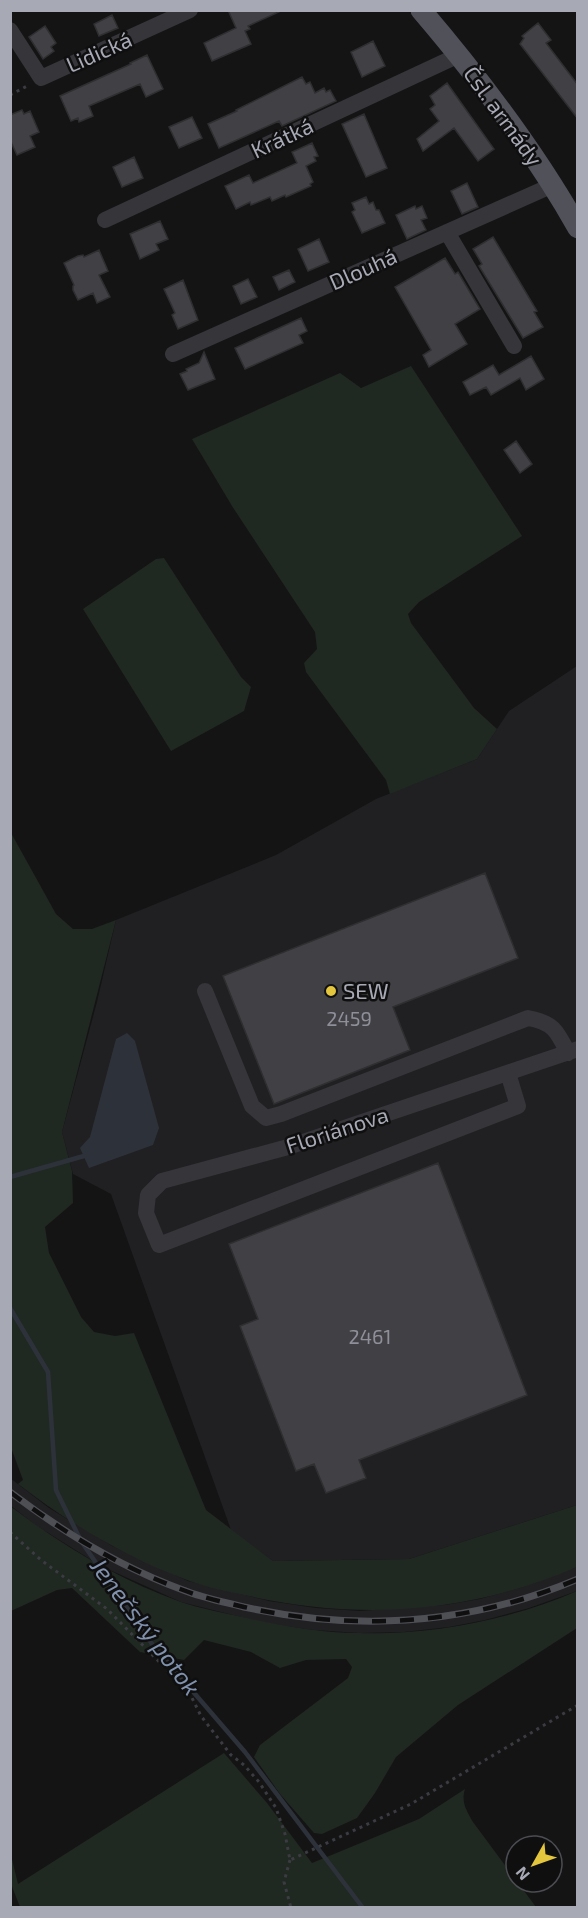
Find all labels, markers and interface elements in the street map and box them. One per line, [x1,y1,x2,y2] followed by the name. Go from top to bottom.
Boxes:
[62,25,135,77] street label: Lidická
[459,61,549,171] street label: Čsl. armády
[246,111,317,163] street label: Krátká
[325,242,400,294] street label: Dlouhá
[343,977,389,1003] place label: SEW
[324,984,338,998] marker: SEW
[326,1006,372,1030] house number: 2459
[282,1100,391,1158] street label: Floriánova
[349,1324,391,1348] house number: 2461
[84,1551,207,1701] water label: Jenečský potok
[504,1834,564,1894] north arrow
[511,1863,533,1884] text: N

